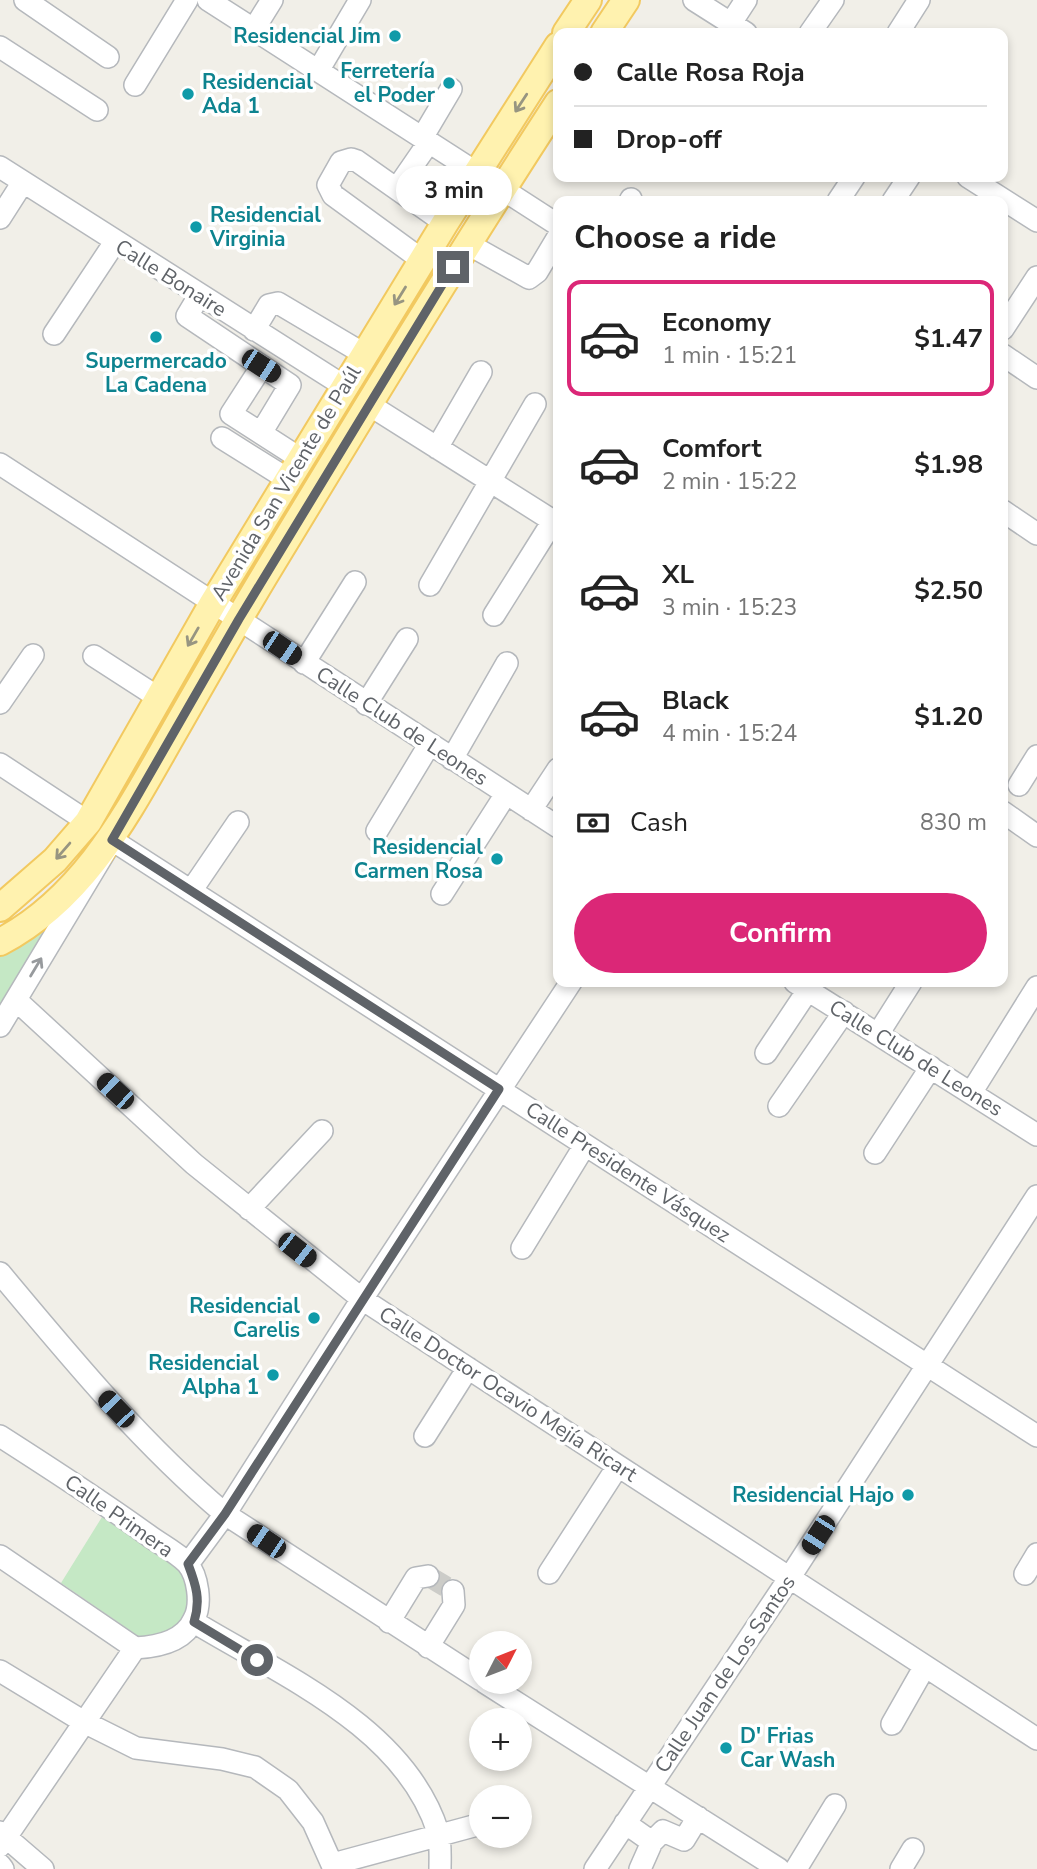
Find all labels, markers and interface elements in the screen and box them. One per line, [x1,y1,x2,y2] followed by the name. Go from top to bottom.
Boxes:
[233,22,381,50] place label: Residencial Jim
[387,28,403,44] marker: Residencial Jim
[616,55,805,90] text: Calle Rosa Roja
[340,57,436,109] place label: Ferretería el Poder
[202,68,313,120] place label: Residencial Ada 1
[441,75,457,91] marker: Ferretería el Poder
[180,86,196,102] marker: Residencial Ada 1
[514,93,529,112] one-way arrow
[616,122,722,157] text: Drop-off
[395,166,511,215] callout: 3 min
[424,175,484,206] text: 3 min
[209,201,321,253] place label: Residencial Virginia
[574,216,776,259] text: Choose a ride
[188,219,204,235] marker: Residencial Virginia
[110,233,232,323] street label: Calle Bonaire
[437,251,469,283] route end
[393,285,407,305] one-way arrow
[662,305,771,340] text: Economy
[578,307,641,370] icon: car
[914,321,983,356] text: $1.47
[148,329,164,345] marker: Supermercado La Cadena
[662,340,797,371] text: 1 min · 15:21
[238,346,285,386] car
[85,347,227,399] place label: Supermercado La Cadena
[204,359,368,606] street label: Avenida San Vicente de Paúl
[662,431,762,466] text: Comfort
[578,433,641,496] icon: car
[914,447,983,482] text: $1.98
[662,466,797,497] text: 2 min · 15:22
[662,557,694,592] text: XL
[578,559,641,622] icon: car
[914,573,983,608] text: $2.50
[662,592,797,623] text: 3 min · 15:23
[186,626,200,646] one-way arrow
[259,628,306,668] car
[311,660,493,792] street label: Calle Club de Leones
[662,683,729,718] text: Black
[578,685,641,748] icon: car
[914,699,983,734] text: $1.20
[662,718,797,749] text: 4 min · 15:24
[574,804,612,842] icon: cash
[630,805,688,840] text: Cash
[920,807,987,838] text: 830 m
[354,833,483,885] place label: Residencial Carmen Rosa
[55,842,71,860] one-way arrow
[489,851,505,867] marker: Residencial Carmen Rosa
[574,893,987,973] button: Confirm
[29,958,43,978] one-way arrow
[824,993,1008,1123] street label: Calle Club de Leones
[93,1069,138,1113] car
[520,1095,736,1249] street label: Calle Presidente Vásquez
[274,1229,321,1271] car
[189,1292,300,1344] place label: Residencial Carelis
[373,1300,643,1489] street label: Calle Doctor Ocavio Mejía Ricart
[306,1310,322,1326] marker: Residencial Carelis
[148,1349,259,1401] place label: Residencial Alpha 1
[265,1367,281,1383] marker: Residencial Alpha 1
[94,1387,139,1431] car
[59,1468,179,1564] street label: Calle Primera
[732,1481,894,1509] place label: Residencial Hajo
[900,1487,916,1503] marker: Residencial Hajo
[798,1512,839,1558] car
[243,1521,290,1561] car
[648,1570,802,1778] street label: Calle Juan de Los Santos
[469,1631,532,1694] north arrow
[469,1631,532,1848] map controls
[241,1644,273,1676] route start
[469,1708,532,1771] button: +
[740,1722,835,1774] place label: D' Frias Car Wash
[718,1740,734,1756] marker: D' Frias Car Wash
[469,1785,532,1848] button: −

